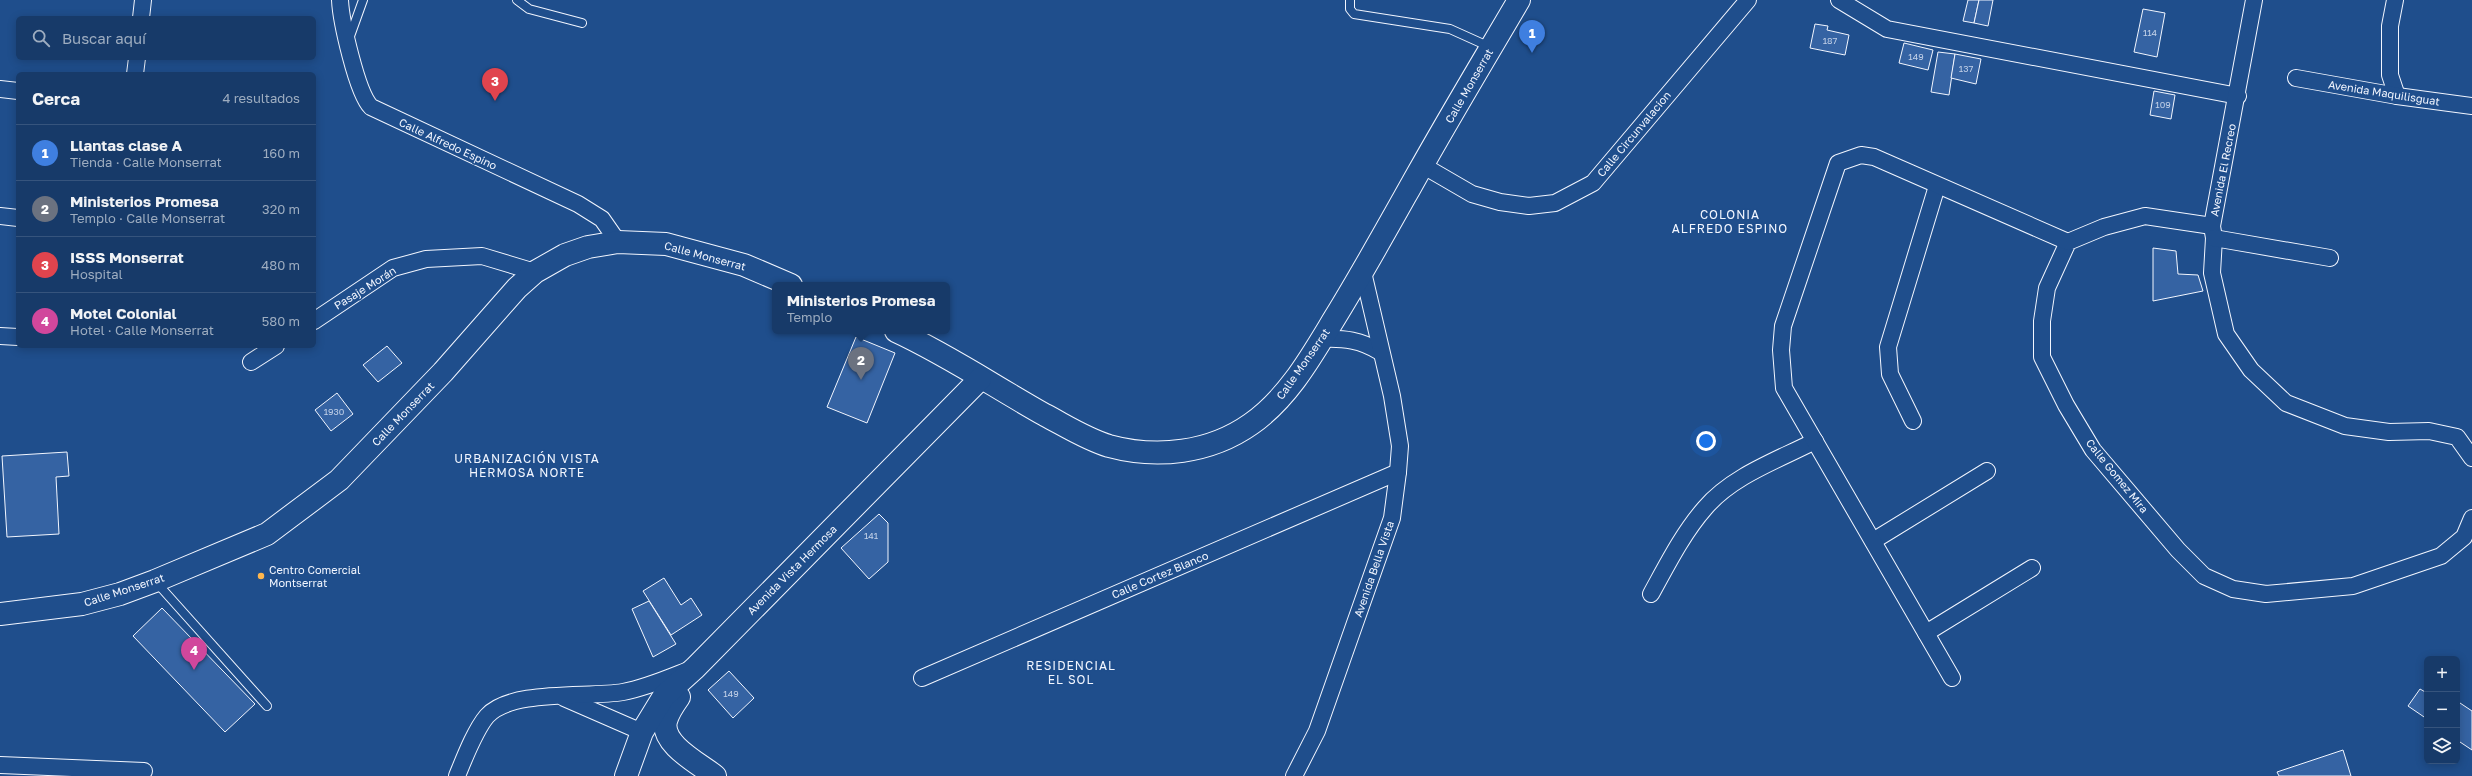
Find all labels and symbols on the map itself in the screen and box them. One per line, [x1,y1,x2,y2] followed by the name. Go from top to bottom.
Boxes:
[1519,20,1545,53] pin: 1
[2143,27,2158,38] house number: 114
[1823,35,1838,46] house number: 187
[1442,46,1495,125] street label: Calle Monserrat
[1908,51,1924,62] house number: 149
[1959,63,1973,74] house number: 137
[482,68,508,101] pin: 3
[2327,77,2441,108] street label: Avenida Maquilisguat
[1594,88,1673,179] street label: Calle Circunvalacion
[2155,99,2171,110] house number: 109
[397,115,500,172] street label: Calle Alfredo Espino
[2207,122,2238,217] street label: Avenida El Recreo
[1672,207,1788,236] district label: COLONIA ALFREDO ESPINO
[663,238,747,273] street label: Calle Monserrat
[331,263,398,312] street label: Pasaje Morán
[1273,326,1332,402] street label: Calle Monserrat
[848,347,874,380] pin: 2
[369,379,436,448] street label: Calle Monserrat
[324,406,345,417] house number: 1930
[1696,431,1716,451] your location
[2084,436,2151,515] street label: Calle Gomez Mira
[454,451,600,480] district label: URBANIZACIÓN VISTA HERMOSA NORTE
[1351,519,1396,619] street label: Avenida Bella Vista
[744,522,839,617] street label: Avenida Vista Hermosa
[864,530,879,541] house number: 141
[1109,548,1211,601] street label: Calle Cortez Blanco
[269,563,361,589] place label: Centro Comercial Montserrat
[82,570,166,609] street label: Calle Monserrat
[256,571,266,581] marker: Centro Comercial Montserrat
[181,637,207,670] pin: 4
[1026,658,1116,687] district label: RESIDENCIAL EL SOL
[723,688,739,699] house number: 149

